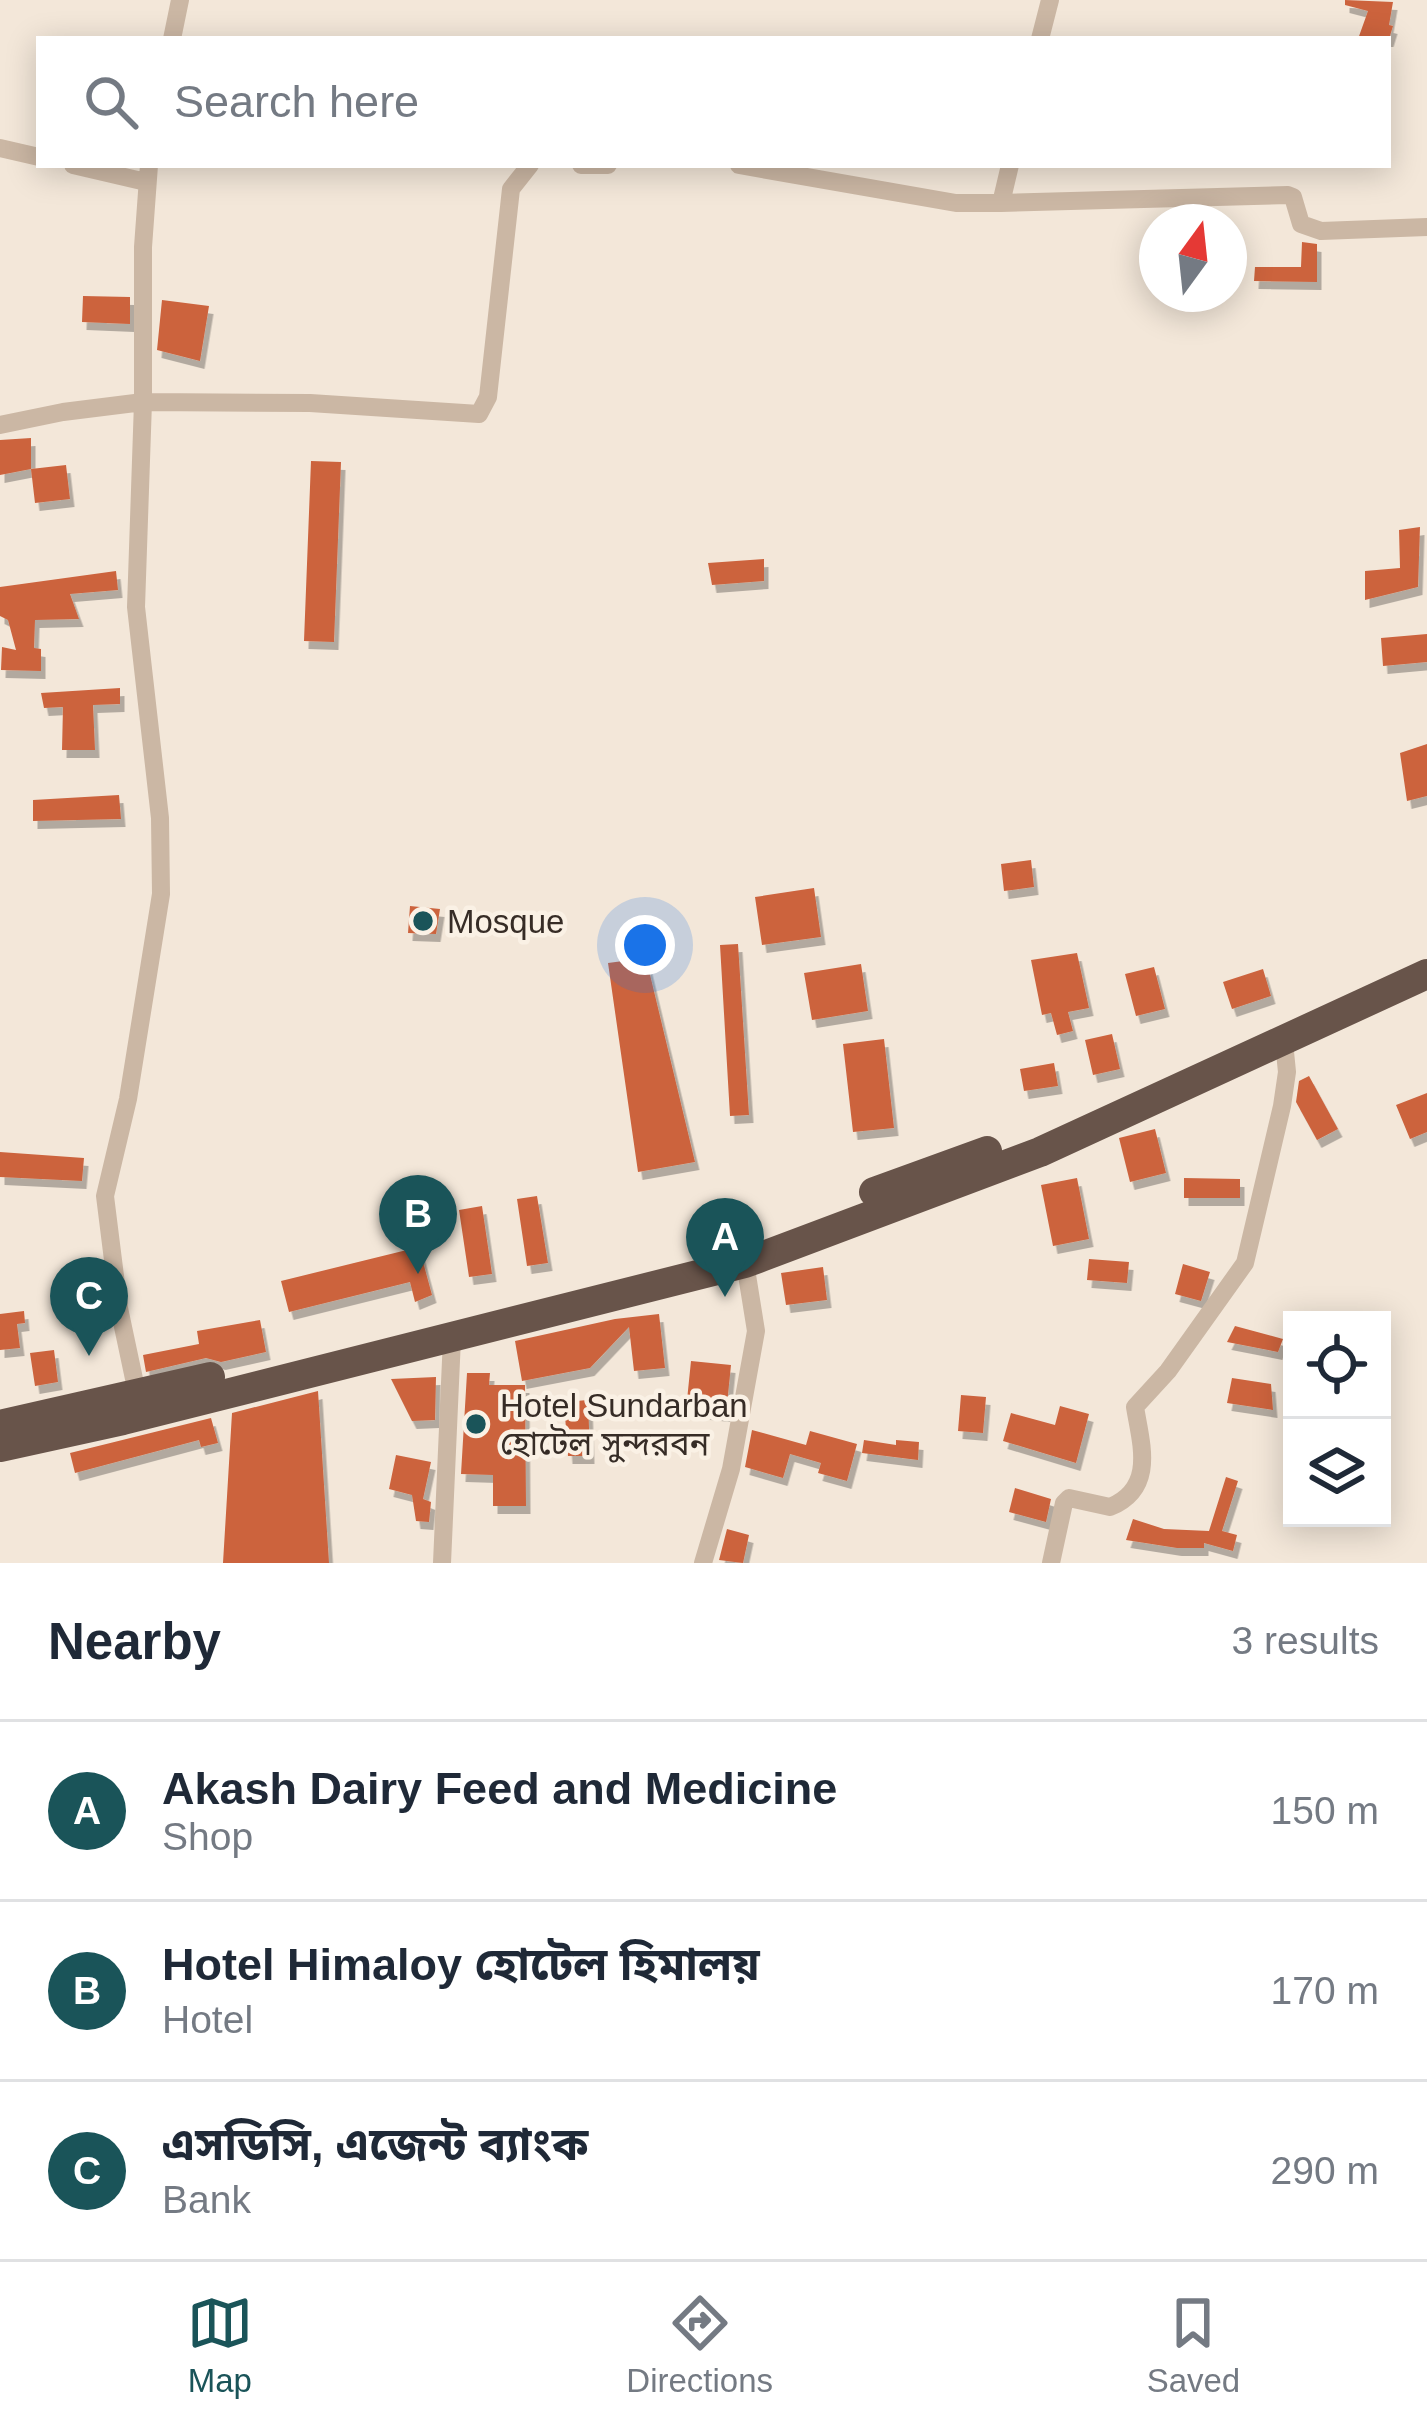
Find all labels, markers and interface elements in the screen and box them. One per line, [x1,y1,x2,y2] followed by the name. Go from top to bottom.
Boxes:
[36,36,1391,168] search box
[78,69,144,135] icon: search
[174,76,419,127] text: Search here
[1139,204,1247,312] north arrow
[447,903,564,940] place label: Mosque
[410,908,436,934] marker: Mosque
[615,915,675,975] your location
[379,1175,457,1274] pin: B
[686,1198,764,1297] pin: A
[50,1257,128,1356] pin: C
[1283,1311,1391,1527] map controls
[1283,1311,1391,1419] button: locate
[500,1387,748,1463] place label: Hotel Sundarban হোটেল সুন্দরবন
[463,1411,489,1437] marker: Hotel Sundarban হোটেল সুন্দরবন
[1283,1419,1391,1527] button: layers
[48,1613,221,1670] text: Nearby
[1232,1619,1379,1662] text: 3 results
[162,1763,837,1814] text: Akash Dairy Feed and Medicine
[73,1789,101,1832] text: A
[1271,1789,1379,1832] text: 150 m
[162,1815,253,1858] text: Shop
[162,1939,760,1990] text: Hotel Himaloy হোটেল হিমালয়
[73,1969,101,2012] text: B
[1271,1969,1379,2012] text: 170 m
[162,1998,253,2041] text: Hotel
[162,2119,588,2170] text: এসডিসি, এজেন্ট ব্যাংক
[73,2149,101,2192] text: C
[1271,2149,1379,2192] text: 290 m
[162,2178,251,2221] text: Bank
[187,2290,253,2400] tab: Map
[626,2290,773,2400] tab: Directions
[1147,2290,1240,2400] tab: Saved

